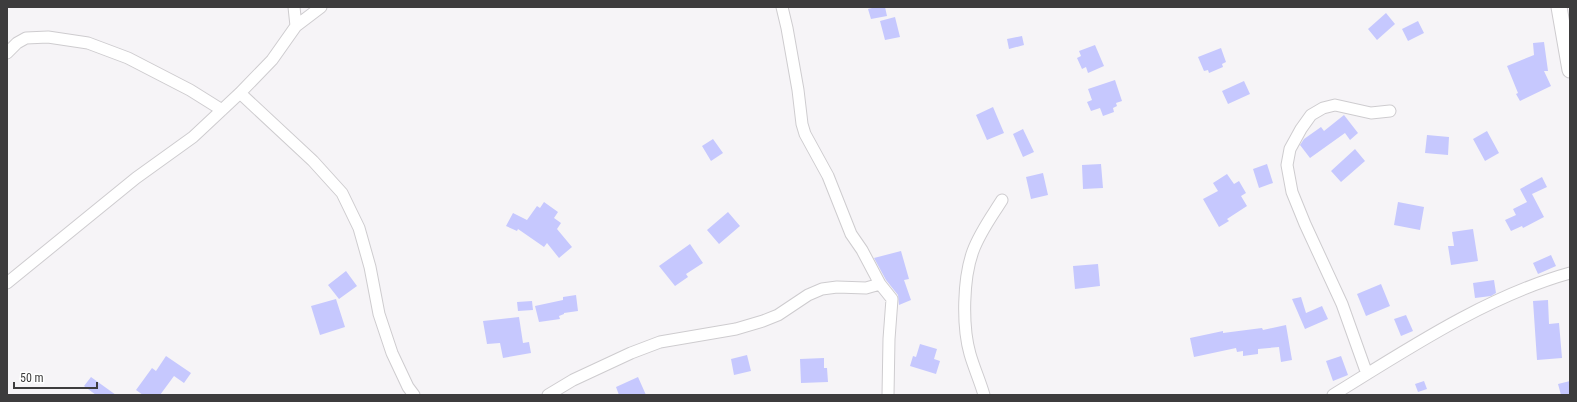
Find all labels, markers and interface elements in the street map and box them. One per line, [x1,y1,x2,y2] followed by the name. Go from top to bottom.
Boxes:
[14,364,97,390] scale bar
[20,371,44,385] text: 50 m

